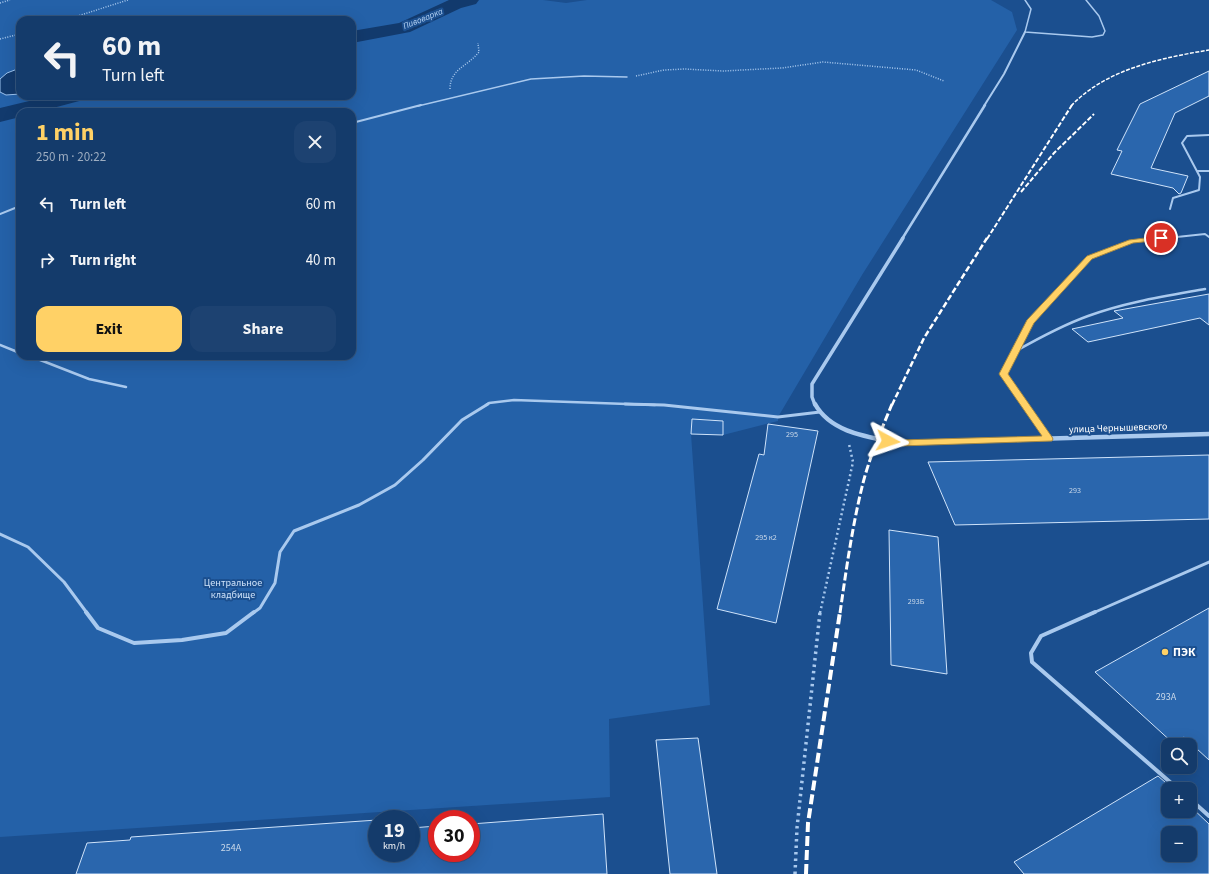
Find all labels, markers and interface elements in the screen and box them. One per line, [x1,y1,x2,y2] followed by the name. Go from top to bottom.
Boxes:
[401,5,445,33] water label: Пивоварка
[102,26,161,66] text: 60 m
[36,32,88,84] icon: left
[102,63,164,88] text: Turn left
[36,115,94,150] text: 1 min
[294,121,336,163] button: close
[36,148,106,166] text: 250 m · 20:22
[36,193,58,215] icon: left
[70,194,126,215] text: Turn left
[306,194,336,215] text: 60 m
[1144,221,1178,255] pin
[1150,227,1172,249] icon: arrive
[36,249,58,271] icon: right
[70,250,136,271] text: Turn right
[306,250,336,271] text: 40 m
[36,306,182,352] button: Exit
[190,306,336,352] button: Share
[1069,419,1167,437] street label: улица Чернышевского
[867,420,909,462] position arrow
[786,429,798,440] house number: 295
[1069,485,1081,496] house number: 293
[755,532,777,543] house number: 295 к2
[204,576,262,602] park label: Центральное кладбище
[908,596,925,607] house number: 293Б
[1173,644,1196,661] place label: ПЭК
[1160,647,1170,657] marker: ПЭК
[1156,690,1177,704] house number: 293А
[1161,738,1197,862] map controls
[1161,738,1197,774] button: search
[1161,782,1197,818] button: +
[428,810,480,862] speed limit sign: 30
[383,817,405,845] text: 19
[1161,826,1197,862] button: −
[383,839,405,853] text: km/h
[221,841,242,855] house number: 254А

